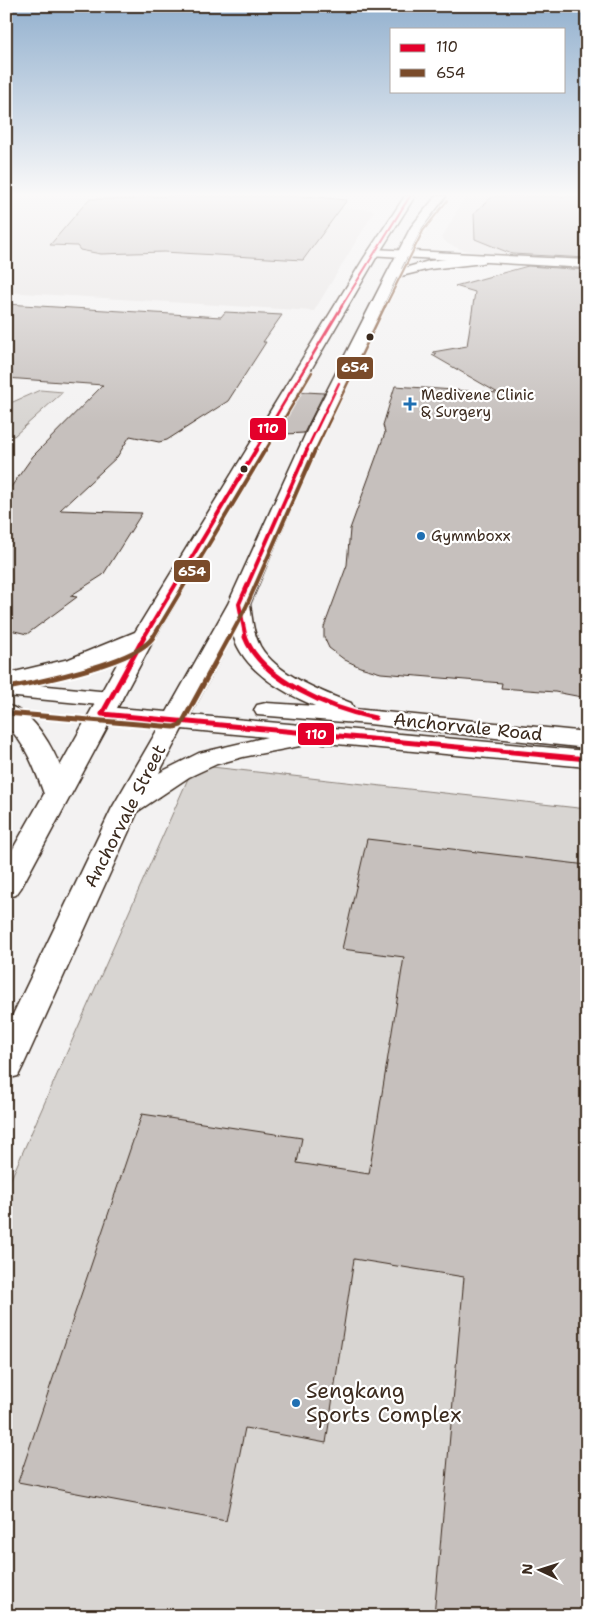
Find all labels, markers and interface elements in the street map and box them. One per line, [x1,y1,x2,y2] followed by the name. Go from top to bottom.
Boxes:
[390,28,566,92] legend
[436,37,458,57] text: 110
[436,63,465,83] text: 654
[365,332,375,342] unlabelled marker
[336,356,374,380] line badge: 654
[341,358,369,376] text: 654
[421,385,534,422] place label: Medivene Clinic & Surgery
[403,397,417,411] marker: Medivene Clinic & Surgery
[249,417,287,441] line badge: 110
[257,419,279,437] text: 110
[239,464,249,474] unlabelled marker
[431,526,511,546] place label: Gymmboxx
[415,530,427,542] marker: Gymmboxx
[173,559,211,583] line badge: 654
[178,562,206,580] text: 654
[392,707,544,747] street label: Anchorvale Road
[297,722,335,746] line badge: 110
[305,725,327,743] text: 110
[79,740,172,892] street label: Anchorvale Street
[306,1377,461,1429] place label: Sengkang Sports Complex
[290,1397,302,1409] marker: Sengkang Sports Complex
[516,1544,566,1594] north arrow
[518,1563,536,1575] text: N

